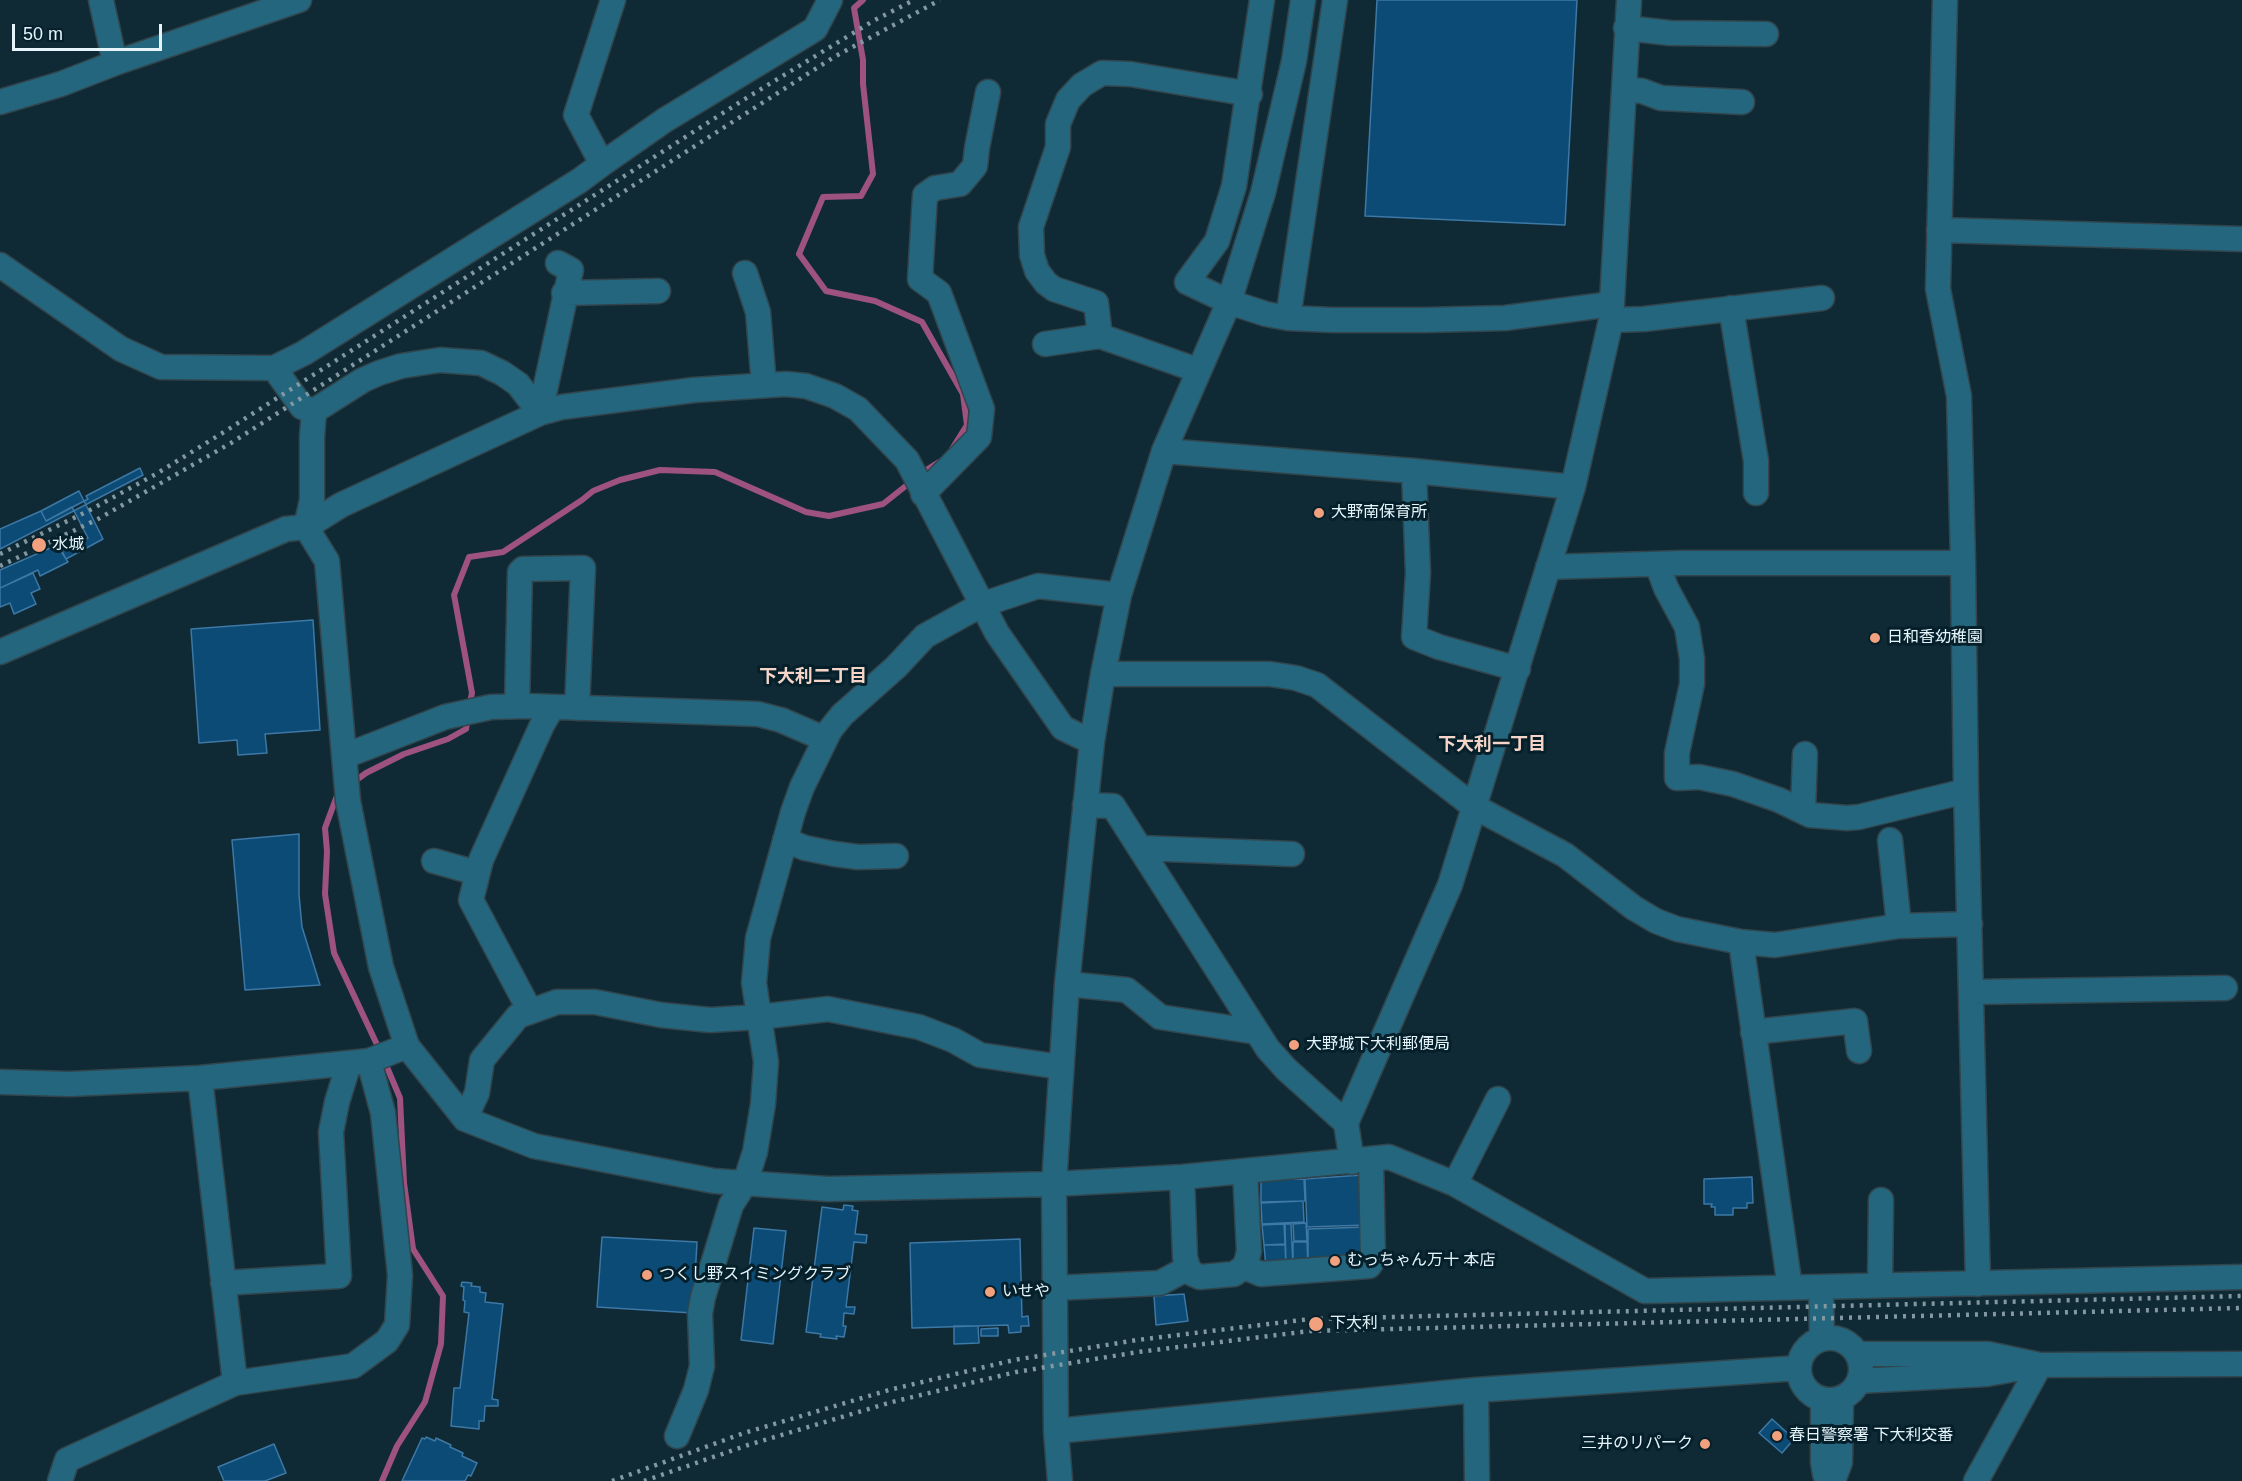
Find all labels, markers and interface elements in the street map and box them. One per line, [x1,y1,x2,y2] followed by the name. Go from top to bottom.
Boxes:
[15,12,165,50] scale bar
[23,24,63,44] text: 50 m
[1331,503,1427,523] place label: 大野南保育所
[1312,506,1326,520] marker: 大野南保育所
[52,535,84,555] place label: 水城
[30,536,48,554] marker: 水城
[1887,628,1983,648] place label: 日和香幼稚園
[1868,631,1882,645] marker: 日和香幼稚園
[759,666,867,688] district label: 下大利二丁目
[1438,734,1546,756] district label: 下大利一丁目
[1306,1035,1450,1055] place label: 大野城下大利郵便局
[1287,1038,1301,1052] marker: 大野城下大利郵便局
[1347,1251,1495,1271] place label: むっちゃん万十 本店
[1328,1254,1342,1268] marker: むっちゃん万十 本店
[659,1265,851,1285] place label: つくし野スイミングクラブ
[640,1268,654,1282] marker: つくし野スイミングクラブ
[1002,1282,1050,1302] place label: いせや
[983,1285,997,1299] marker: いせや
[1330,1314,1378,1334] place label: 下大利
[1307,1315,1325,1333] marker: 下大利
[1789,1426,1953,1446] place label: 春日警察署 下大利交番
[1770,1429,1784,1443] marker: 春日警察署 下大利交番
[1581,1434,1693,1454] place label: 三井のリパーク
[1698,1437,1712,1451] marker: 三井のリパーク

